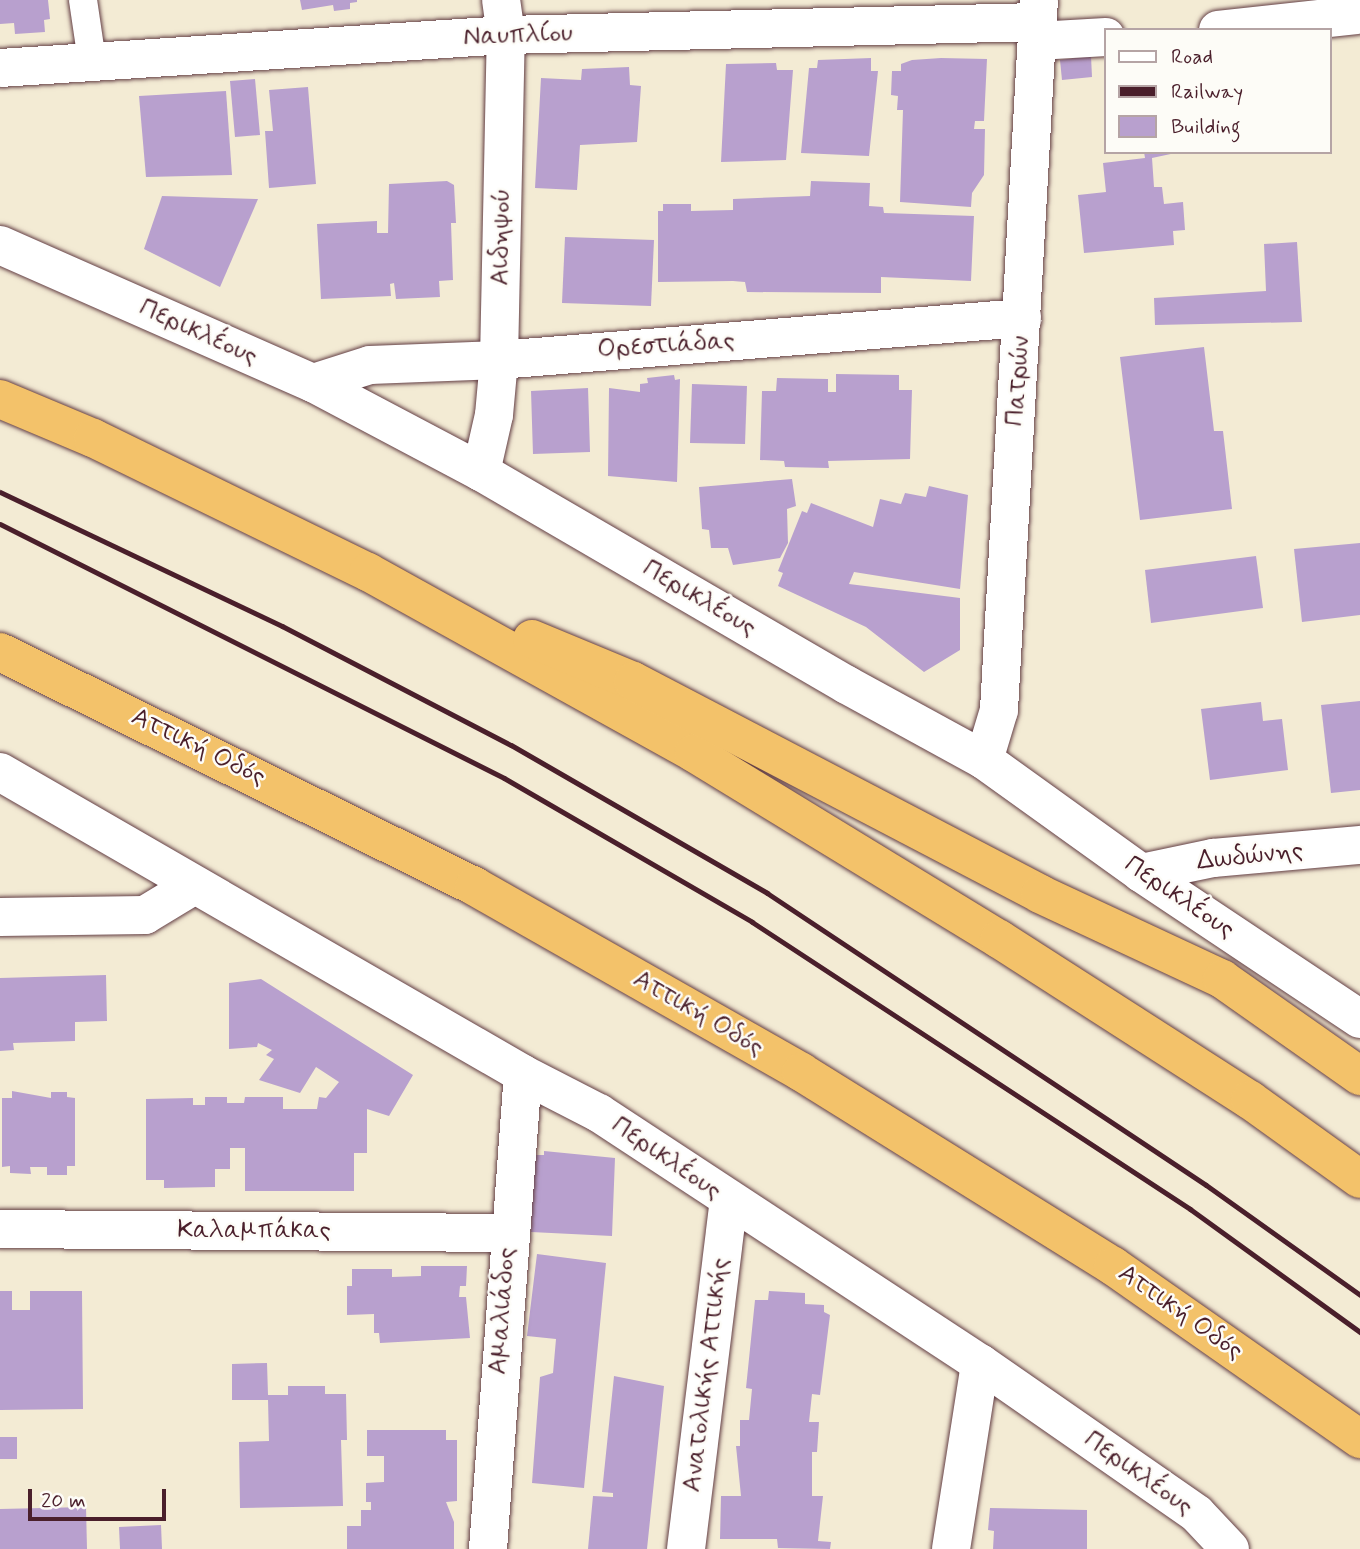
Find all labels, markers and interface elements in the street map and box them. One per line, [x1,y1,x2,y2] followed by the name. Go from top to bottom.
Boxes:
[463,18,573,54] street label: Ναυπλίου
[1104,28,1332,154] legend
[1171,43,1213,71] text: Road
[1171,78,1243,106] text: Railway
[1171,113,1241,141] text: Building
[486,188,518,286] street label: Αιδηψού
[134,293,262,373] street label: Περικλέους
[596,326,736,366] street label: Ορεστιάδας
[1000,335,1038,427] street label: Πατρών
[637,554,761,644] street label: Περικλέους
[126,702,270,794] street label: Αττική Οδός
[1195,836,1305,878] street label: Δωδώνης
[1118,850,1240,946] street label: Περικλέους
[627,964,769,1064] street label: Αττική Οδός
[605,1111,727,1207] street label: Περικλέους
[177,1215,331,1247] street label: Καλαμπάκας
[483,1246,523,1376] street label: Αμαλιάδος
[677,1256,737,1494] street label: Ανατολικής Αττικής
[1111,1258,1249,1368] street label: Αττική Οδός
[1077,1425,1199,1523] street label: Περικλέους
[32,1476,170,1520] scale bar
[41,1487,86,1515] text: 20 m

